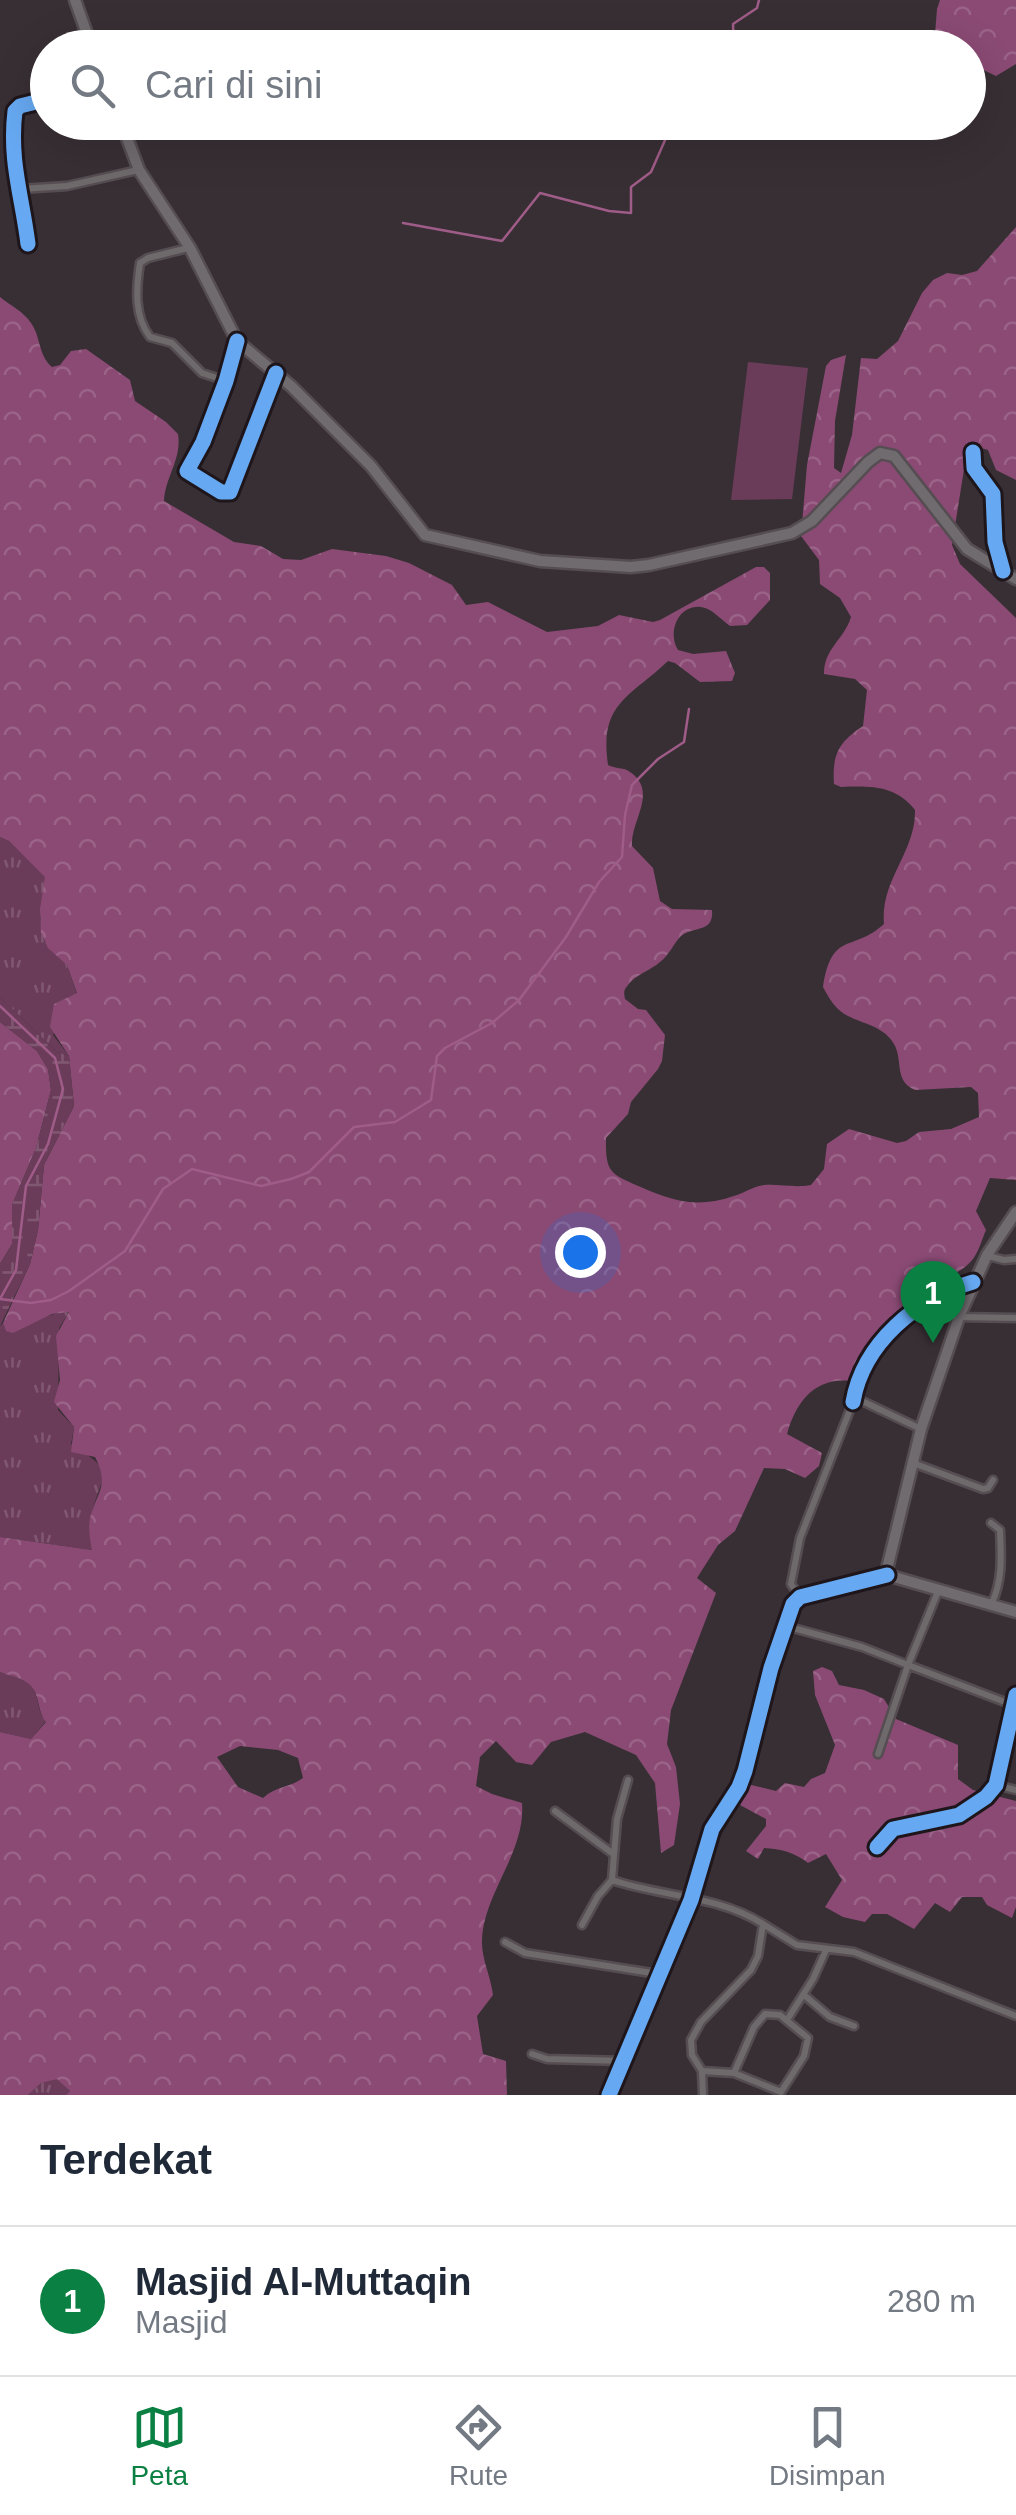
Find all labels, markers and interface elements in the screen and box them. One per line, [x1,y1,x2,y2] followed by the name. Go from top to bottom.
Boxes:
[30,30,986,140] search box
[65,58,120,113] icon: search
[145,64,322,106] text: Cari di sini
[555,1227,606,1278] your location
[900,1260,966,1343] pin: 1
[40,2136,212,2183] text: Terdekat
[135,2261,471,2303] text: Masjid Al-Muttaqin
[64,2283,81,2319] text: 1
[887,2283,976,2319] text: 280 m
[135,2304,227,2340] text: Masjid
[130,2400,188,2492] tab: Peta
[449,2400,508,2492] tab: Rute
[769,2400,886,2492] tab: Disimpan

